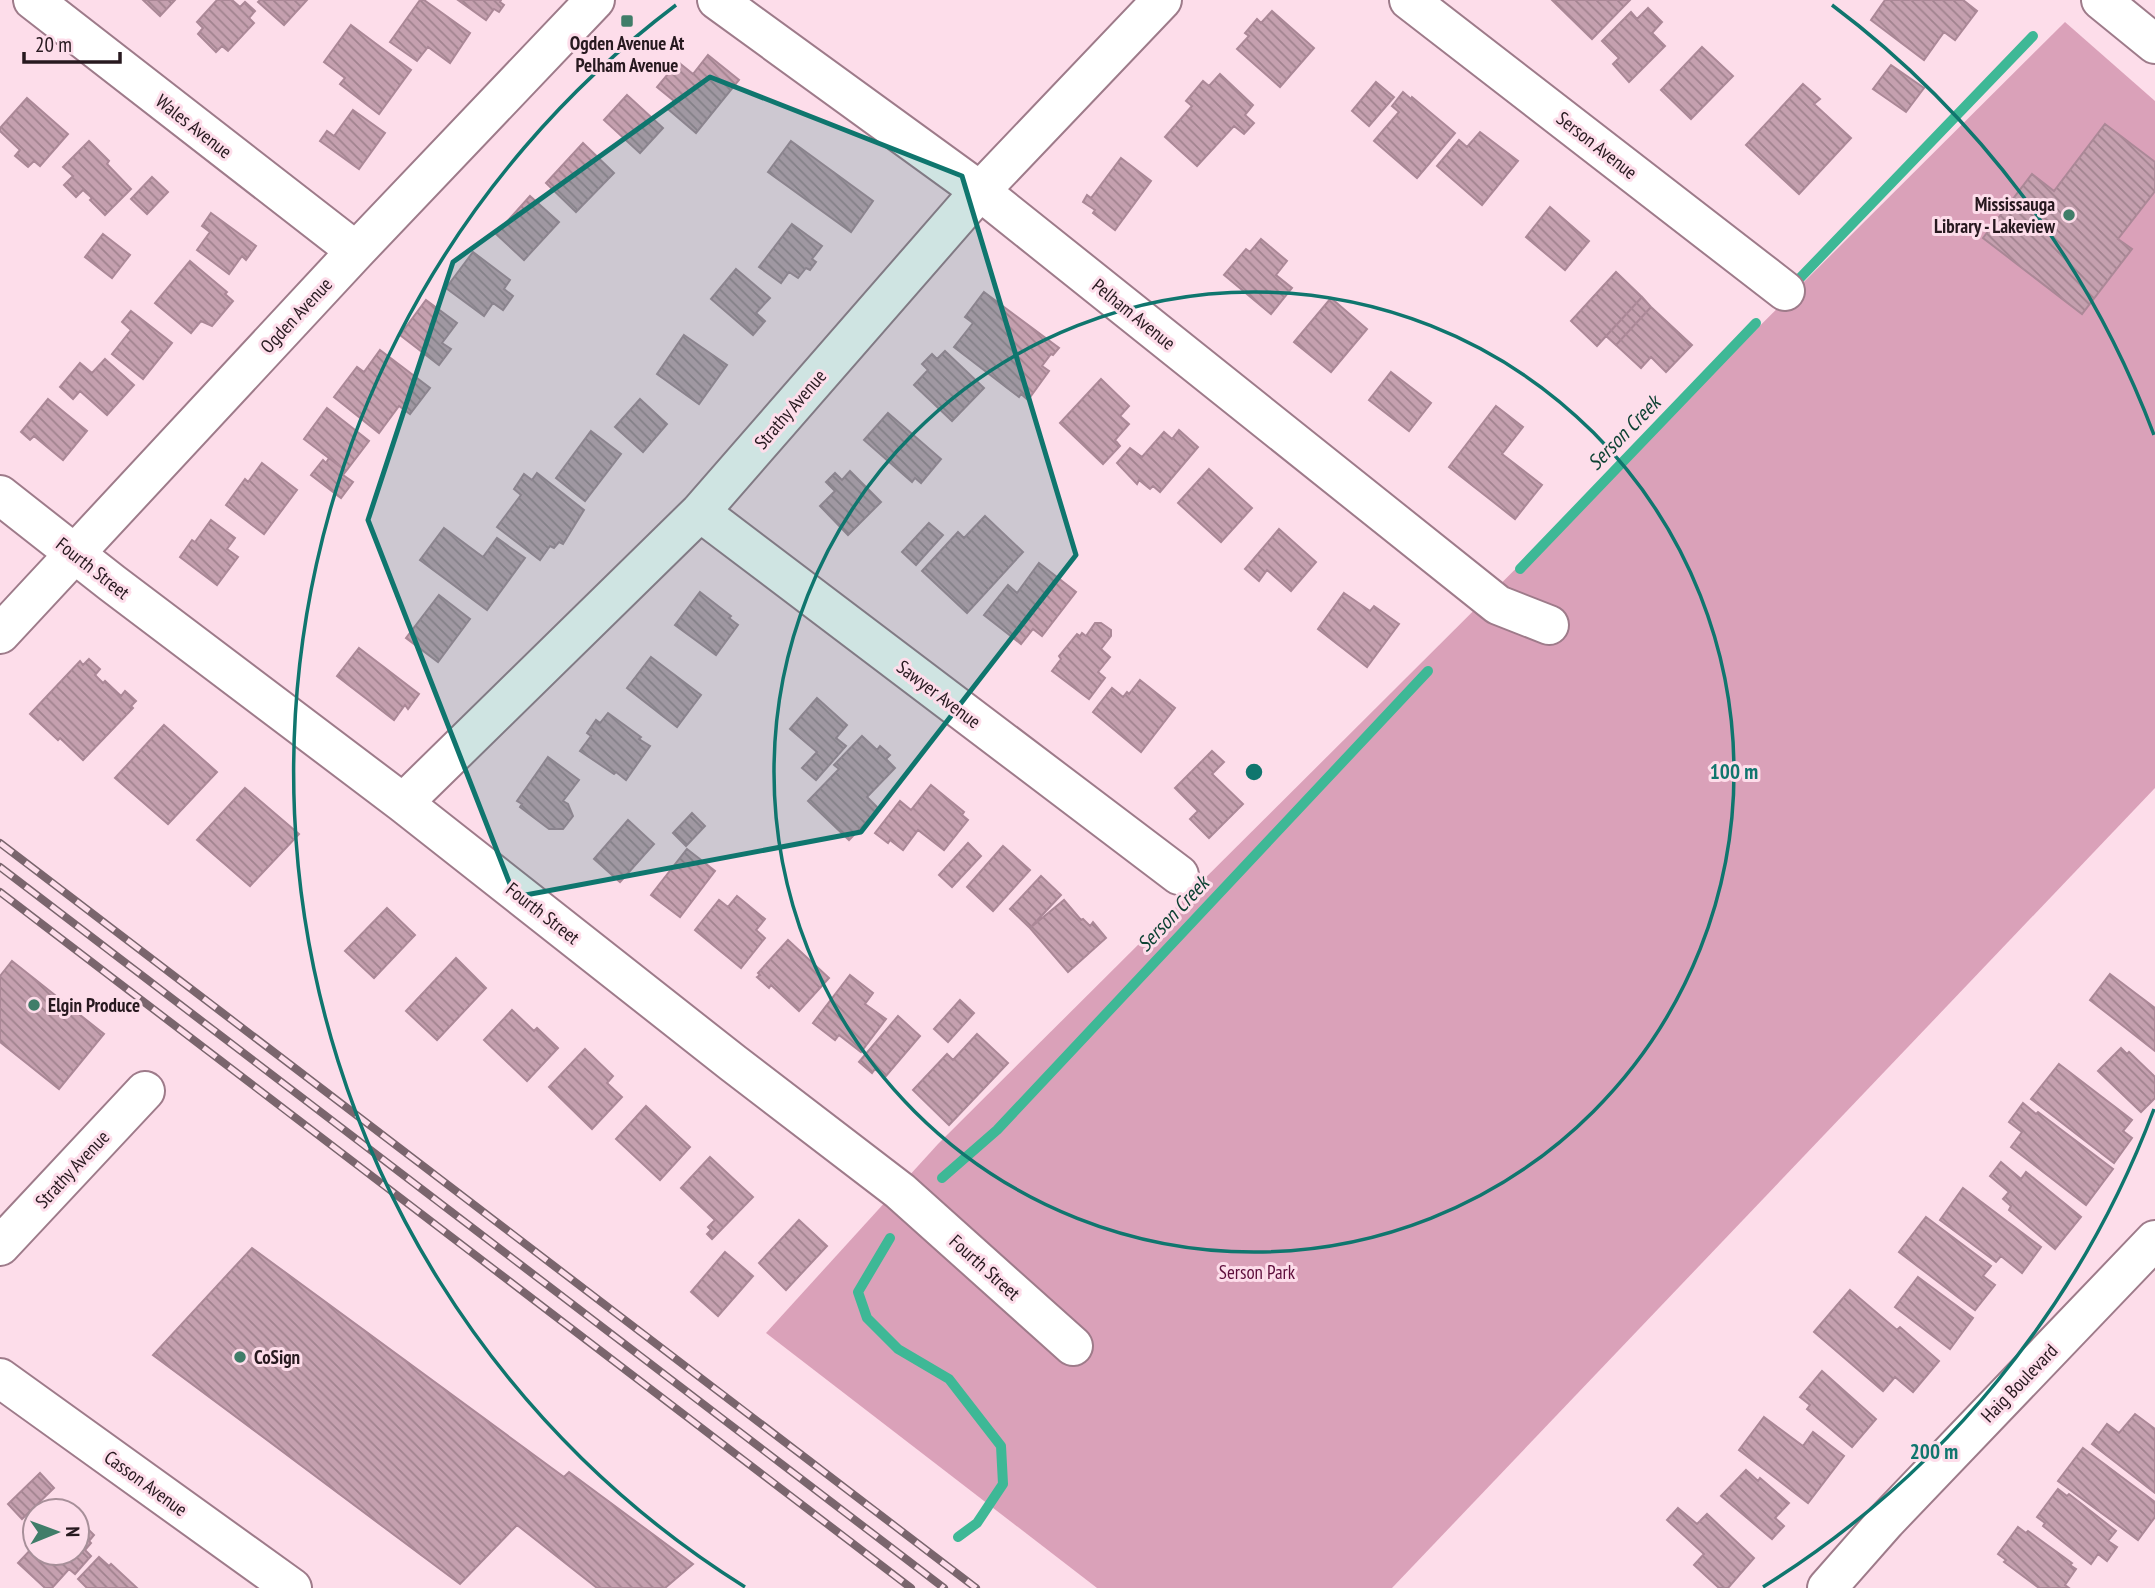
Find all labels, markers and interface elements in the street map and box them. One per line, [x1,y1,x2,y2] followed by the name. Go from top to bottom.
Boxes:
[619,13,635,29] marker: Ogden Avenue At Pelham Avenue
[24,21,121,65] scale bar
[35,31,72,58] text: 20 m
[570,31,685,77] place label: Ogden Avenue At Pelham Avenue
[151,89,237,163] street label: Wales Avenue
[1552,106,1642,184] street label: Serson Avenue
[1934,192,2056,238] place label: Mississauga Library - Lakeview
[2061,207,2077,223] marker: Mississauga Library - Lakeview
[255,272,337,358] street label: Ogden Avenue
[1088,273,1181,355] street label: Pelham Avenue
[749,364,831,454] street label: Strathy Avenue
[1581,388,1668,476] water label: Serson Creek
[51,532,135,605] street label: Fourth Street
[892,655,986,733] street label: Sawyer Avenue
[1710,758,1758,785] text: 100 m
[1242,760,1266,784] centre of rings
[1131,868,1216,957] water label: Serson Creek
[501,877,585,950] street label: Fourth Street
[48,993,140,1017] place label: Elgin Produce
[26,997,42,1013] marker: Elgin Produce
[30,1125,114,1213] street label: Strathy Avenue
[945,1229,1026,1306] street label: Fourth Street
[1219,1260,1296,1284] park label: Serson Park
[1976,1339,2062,1427] street label: Haig Boulevard
[254,1345,300,1369] place label: CoSign
[232,1349,248,1365] marker: CoSign
[1910,1438,1958,1465] text: 200 m
[100,1445,192,1521] street label: Casson Avenue
[21,1497,91,1567] north arrow
[61,1526,85,1537] text: N

